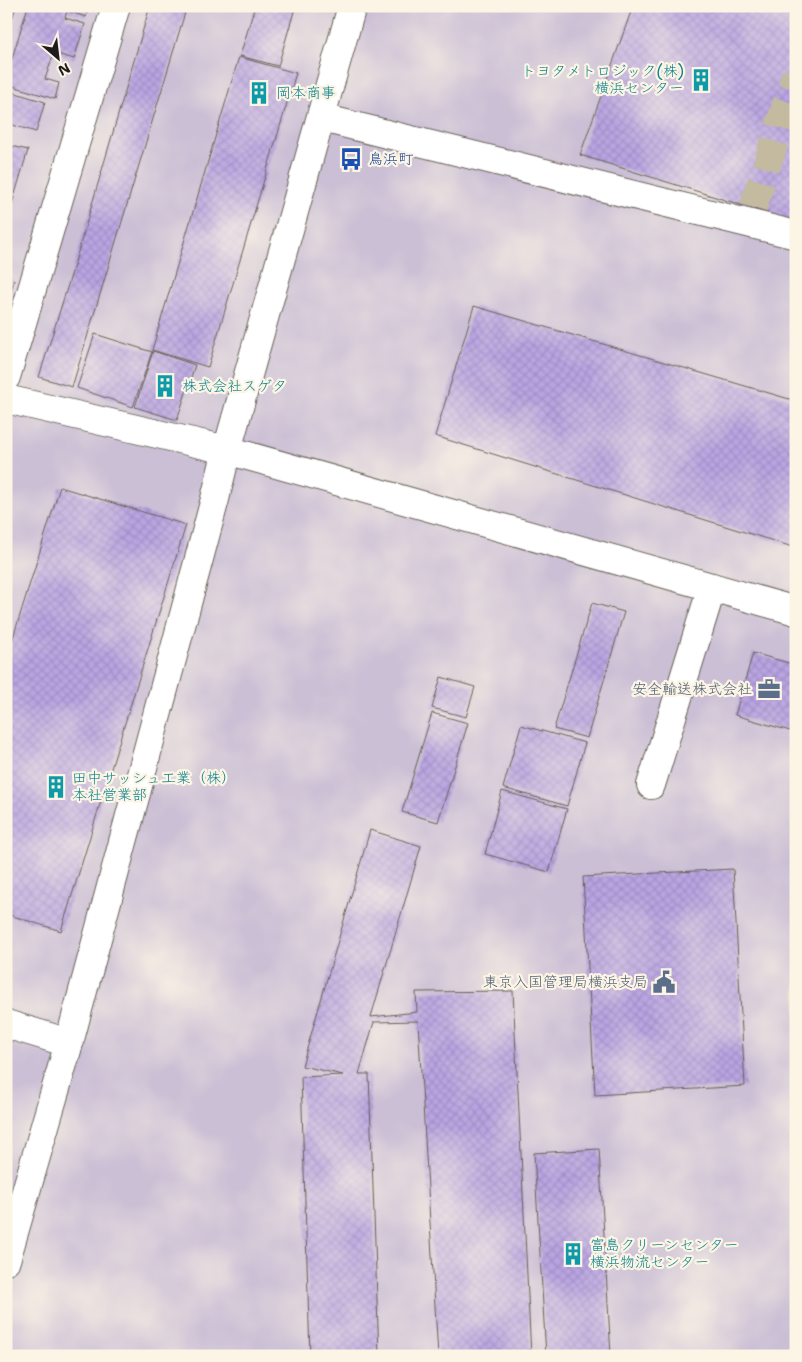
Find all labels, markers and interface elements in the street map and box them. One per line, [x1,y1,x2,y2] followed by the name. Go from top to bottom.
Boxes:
[32,32,82,82] north arrow
[55,59,73,80] text: N
[521,61,684,98] place label: トヨタメトロジック(株) 横浜センター
[688,67,714,93] building icon: トヨタメトロジック(株) 横浜センター
[246,80,272,106] building icon: 岡本商事
[276,83,336,103] place label: 岡本商事
[338,146,364,172] bus stop icon: 鳥浜町
[368,149,414,169] place label: 鳥浜町
[152,373,178,399] building icon: 株式会社スゲタ
[182,376,287,396] place label: 株式会社スゲタ
[756,676,782,702] office icon: 安全輸送株式会社
[632,679,752,699] place label: 安全輸送株式会社
[72,768,236,805] place label: 田中サッシュ工業（株） 本社営業部
[43,774,69,800] building icon: 田中サッシュ工業（株） 本社営業部
[651,969,677,995] public building icon: 東京入国管理局横浜支局
[483,972,648,992] place label: 東京入国管理局横浜支局
[590,1235,739,1272] place label: 富島クリーンセンター 横浜物流センター
[560,1241,586,1267] building icon: 富島クリーンセンター 横浜物流センター

